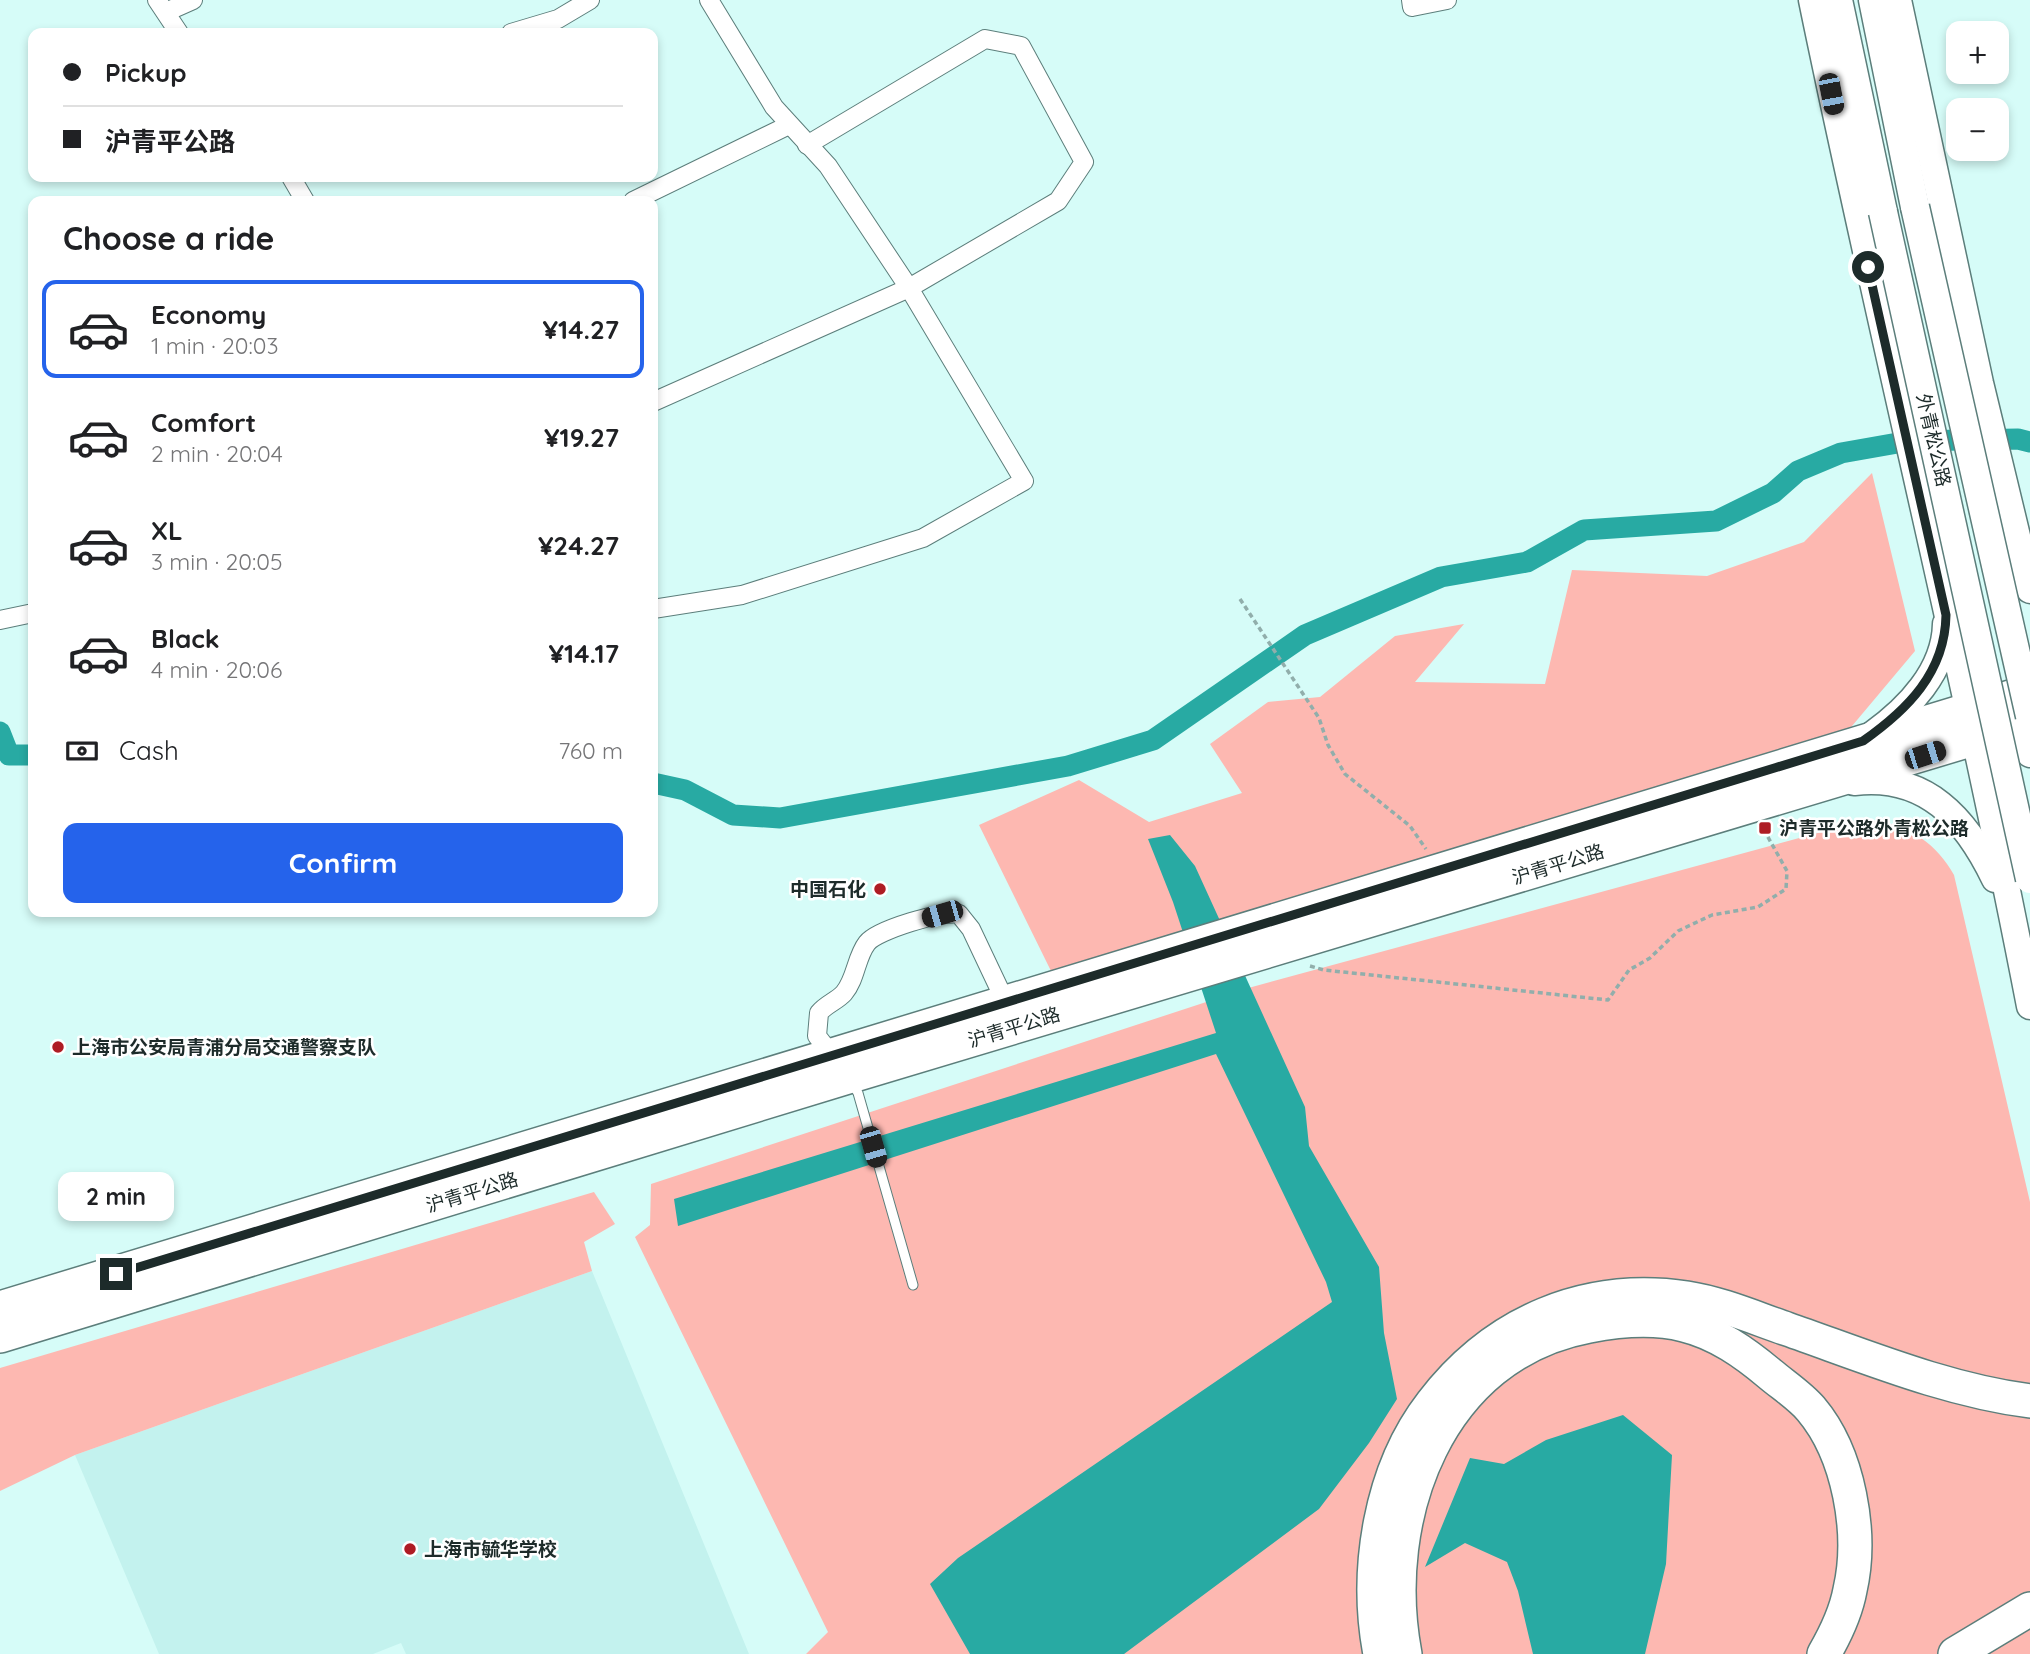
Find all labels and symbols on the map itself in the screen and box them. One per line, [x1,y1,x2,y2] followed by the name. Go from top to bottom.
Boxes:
[1817,71,1846,117] car
[1852,251,1884,283] route start
[1912,391,1956,489] street label: 外青松公路
[1902,739,1949,771] car
[1779,816,1969,840] place label: 沪青平公路外青松公路
[1757,820,1773,836] marker: 沪青平公路外青松公路
[1509,839,1607,889] street label: 沪青平公路
[790,877,866,901] place label: 中国石化
[872,881,888,897] marker: 中国石化
[919,898,966,930] car
[965,1002,1063,1052] street label: 沪青平公路
[72,1035,376,1059] place label: 上海市公安局青浦分局交通警察支队
[50,1039,66,1055] marker: 上海市公安局青浦分局交通警察支队
[858,1124,889,1170] car
[423,1167,521,1217] street label: 沪青平公路
[58,1172,174,1222] callout: 2 min
[100,1258,132,1290] route end
[424,1537,557,1561] place label: 上海市毓华学校
[402,1541,418,1557] marker: 上海市毓华学校

